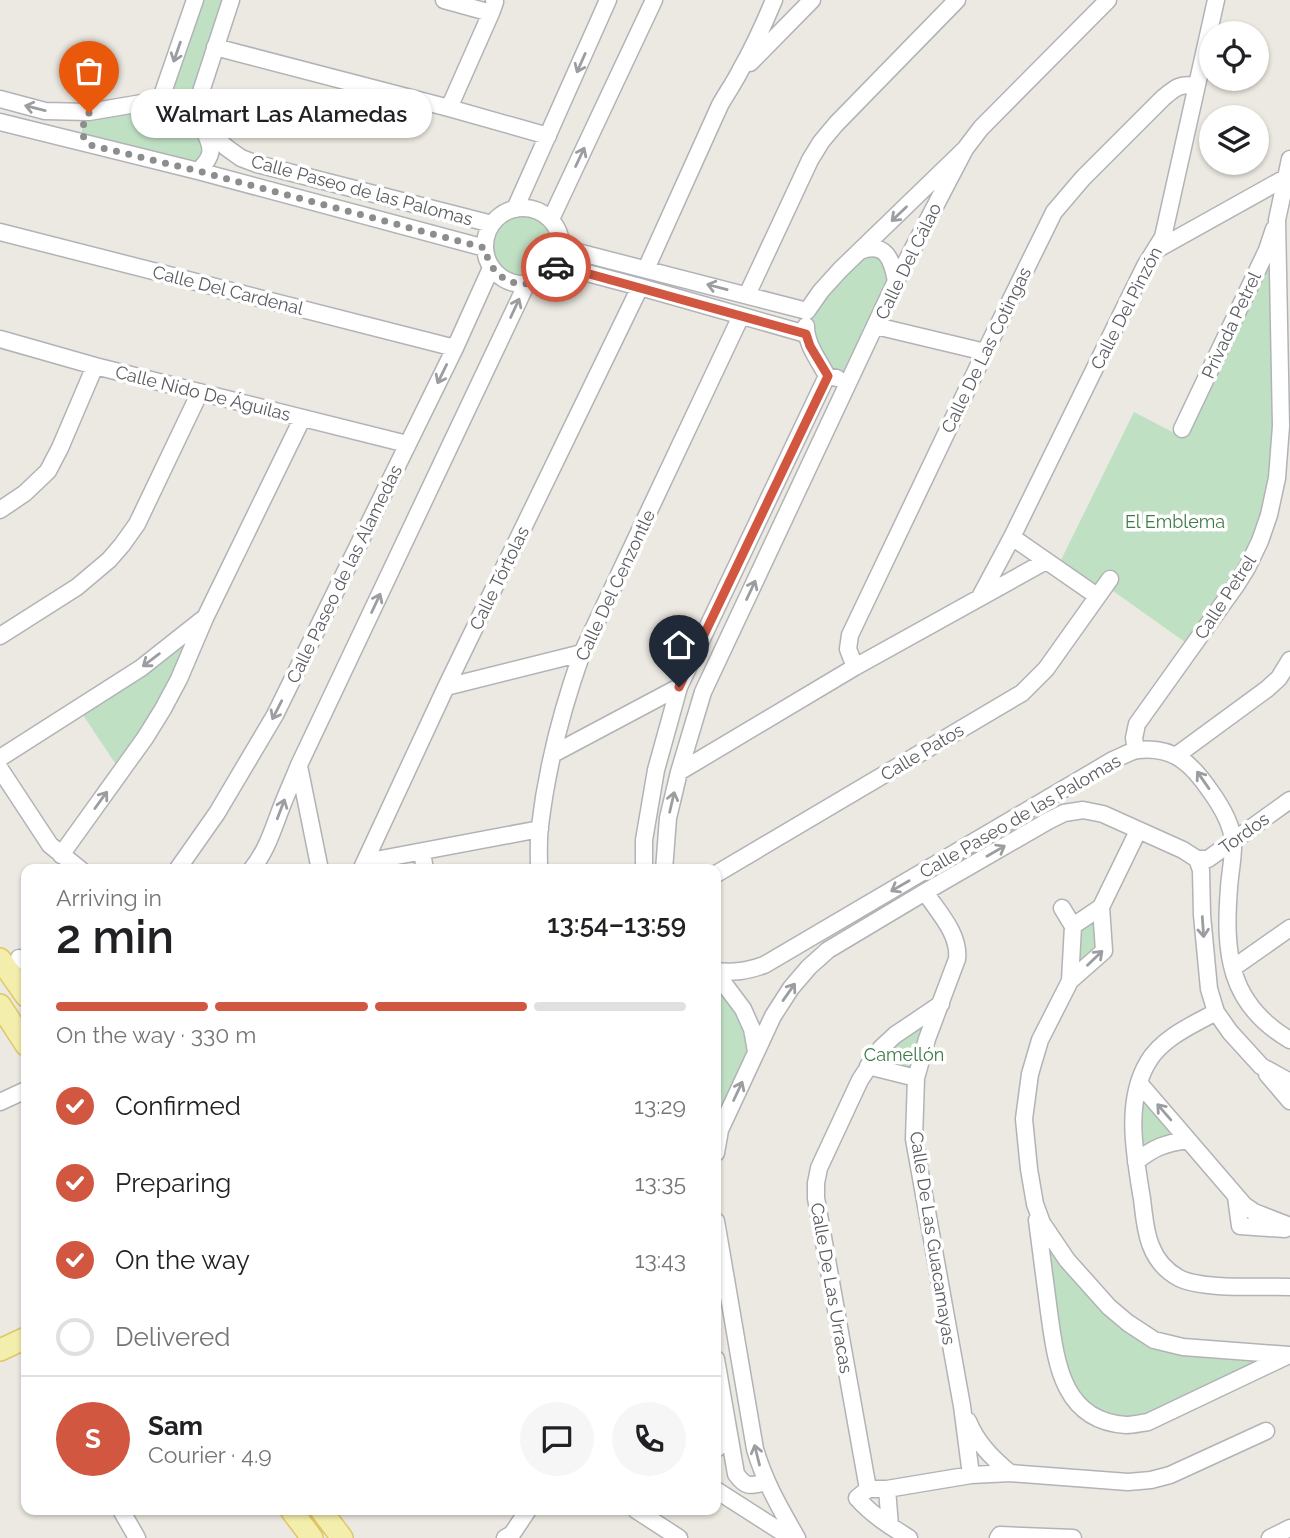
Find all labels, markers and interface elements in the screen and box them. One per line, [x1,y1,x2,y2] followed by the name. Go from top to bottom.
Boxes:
[1199,21,1269,175] map controls
[1199,21,1269,91] button: locate
[59,41,119,113] pin
[170,41,182,63] one-way arrow
[573,51,586,73] one-way arrow
[70,52,108,90] icon: bag
[131,88,432,138] callout: Walmart Las Alamedas
[156,100,407,127] text: Walmart Las Alamedas
[24,101,47,114] one-way arrow
[1199,105,1269,175] button: layers
[573,147,587,168] one-way arrow
[249,150,475,230] street label: Calle Paseo de las Palomas
[871,199,945,323] street label: Calle Del Cálao
[890,205,907,222] one-way arrow
[521,232,591,302] courier
[1086,243,1166,373] street label: Calle Del Pinzón
[537,248,575,286] icon: car
[150,261,306,319] street label: Calle Del Cardenal
[937,263,1035,436] street label: Calle De Las Cotingas
[1197,268,1265,382] street label: Privada Petrel
[706,280,729,293] one-way arrow
[509,298,522,319] one-way arrow
[113,360,293,425] street label: Calle Nido De Águilas
[434,363,448,384] one-way arrow
[282,461,406,686] street label: Calle Paseo de las Alamedas
[571,506,659,664] street label: Calle Del Cenzontle
[1125,511,1225,532] park label: El Emblema
[465,523,533,633] street label: Calle Tórtolas
[1190,551,1260,643] street label: Calle Petrel
[745,580,759,601] one-way arrow
[370,592,383,614] one-way arrow
[649,615,709,687] pin
[660,626,698,664] icon: home
[143,653,161,668] one-way arrow
[269,700,283,720] one-way arrow
[877,719,968,785] street label: Calle Patos
[916,750,1124,882] street label: Calle Paseo de las Palomas
[1196,771,1210,790] one-way arrow
[94,791,108,810] one-way arrow
[665,791,679,814] one-way arrow
[275,799,288,821] one-way arrow
[1215,808,1273,858] street label: Tordos
[985,844,1005,858] one-way arrow
[890,879,910,893] one-way arrow
[56,884,162,911] text: Arriving in
[547,909,686,939] text: 13:54–13:59
[56,910,174,964] text: 2 min
[1197,915,1210,938] one-way arrow
[1086,950,1104,967] one-way arrow
[782,983,796,1002] one-way arrow
[56,1021,256,1048] text: On the way · 330 m
[864,1044,944,1065] park label: Camellón
[732,1081,745,1102] one-way arrow
[56,1087,94,1125] icon: check
[115,1091,241,1121] text: Confirmed
[634,1092,686,1119] text: 13:29
[1156,1103,1172,1121] one-way arrow
[906,1130,960,1347] street label: Calle De Las Guacamayas
[56,1164,94,1202] icon: check
[115,1168,231,1198] text: Preparing
[635,1169,686,1196] text: 13:35
[807,1201,857,1375] street label: Calle De Las Urracas
[56,1241,94,1279] icon: check
[115,1245,250,1275] text: On the way
[635,1246,686,1273] text: 13:43
[115,1322,230,1352] text: Delivered
[520,1402,594,1476] button: chat
[612,1402,686,1476] button: phone
[148,1411,203,1441] text: Sam
[85,1424,101,1454] text: S
[148,1441,272,1468] text: Courier · 4.9
[750,1444,763,1467] one-way arrow

